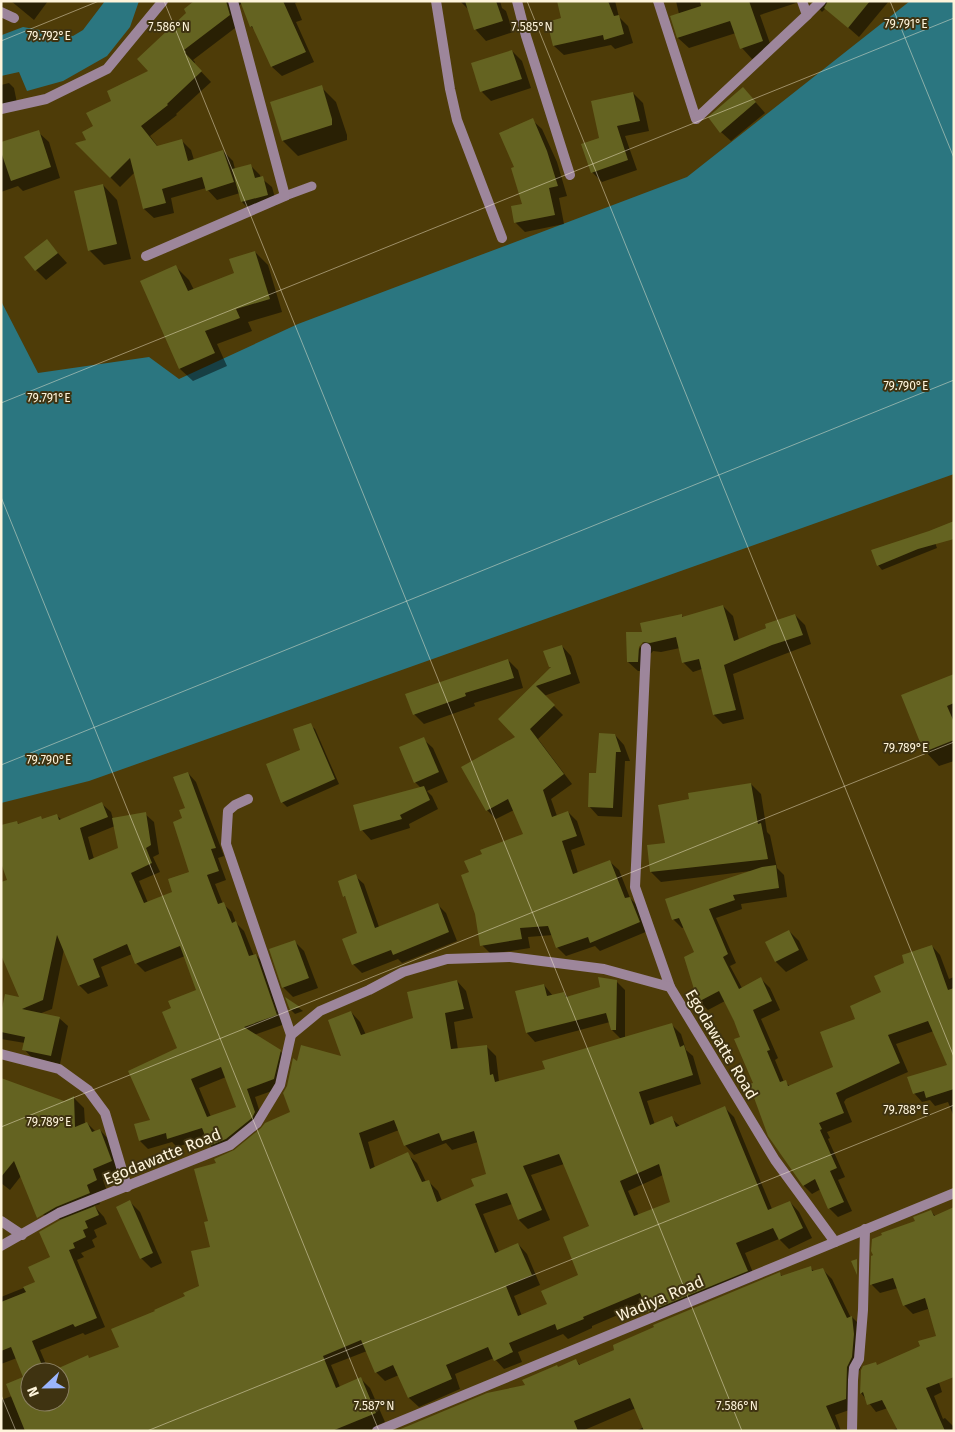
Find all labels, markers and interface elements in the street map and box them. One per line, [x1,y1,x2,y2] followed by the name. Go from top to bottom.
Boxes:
[884,17,928,31] text: 79.791°E
[148,20,190,34] text: 7.586°N
[511,20,553,34] text: 7.585°N
[27,29,71,43] text: 79.792°E
[883,379,929,393] text: 79.790°E
[27,391,71,405] text: 79.791°E
[884,741,928,755] text: 79.789°E
[26,753,72,767] text: 79.790°E
[681,986,762,1103] street label: Egodawatte Road
[883,1103,929,1117] text: 79.788°E
[27,1115,71,1129] text: 79.789°E
[101,1124,224,1189] street label: Egodawatte Road
[614,1272,707,1325] street label: Wadiya Road
[20,1362,70,1412] north arrow
[24,1384,43,1399] text: N
[354,1399,394,1413] text: 7.587°N
[716,1399,758,1413] text: 7.586°N

